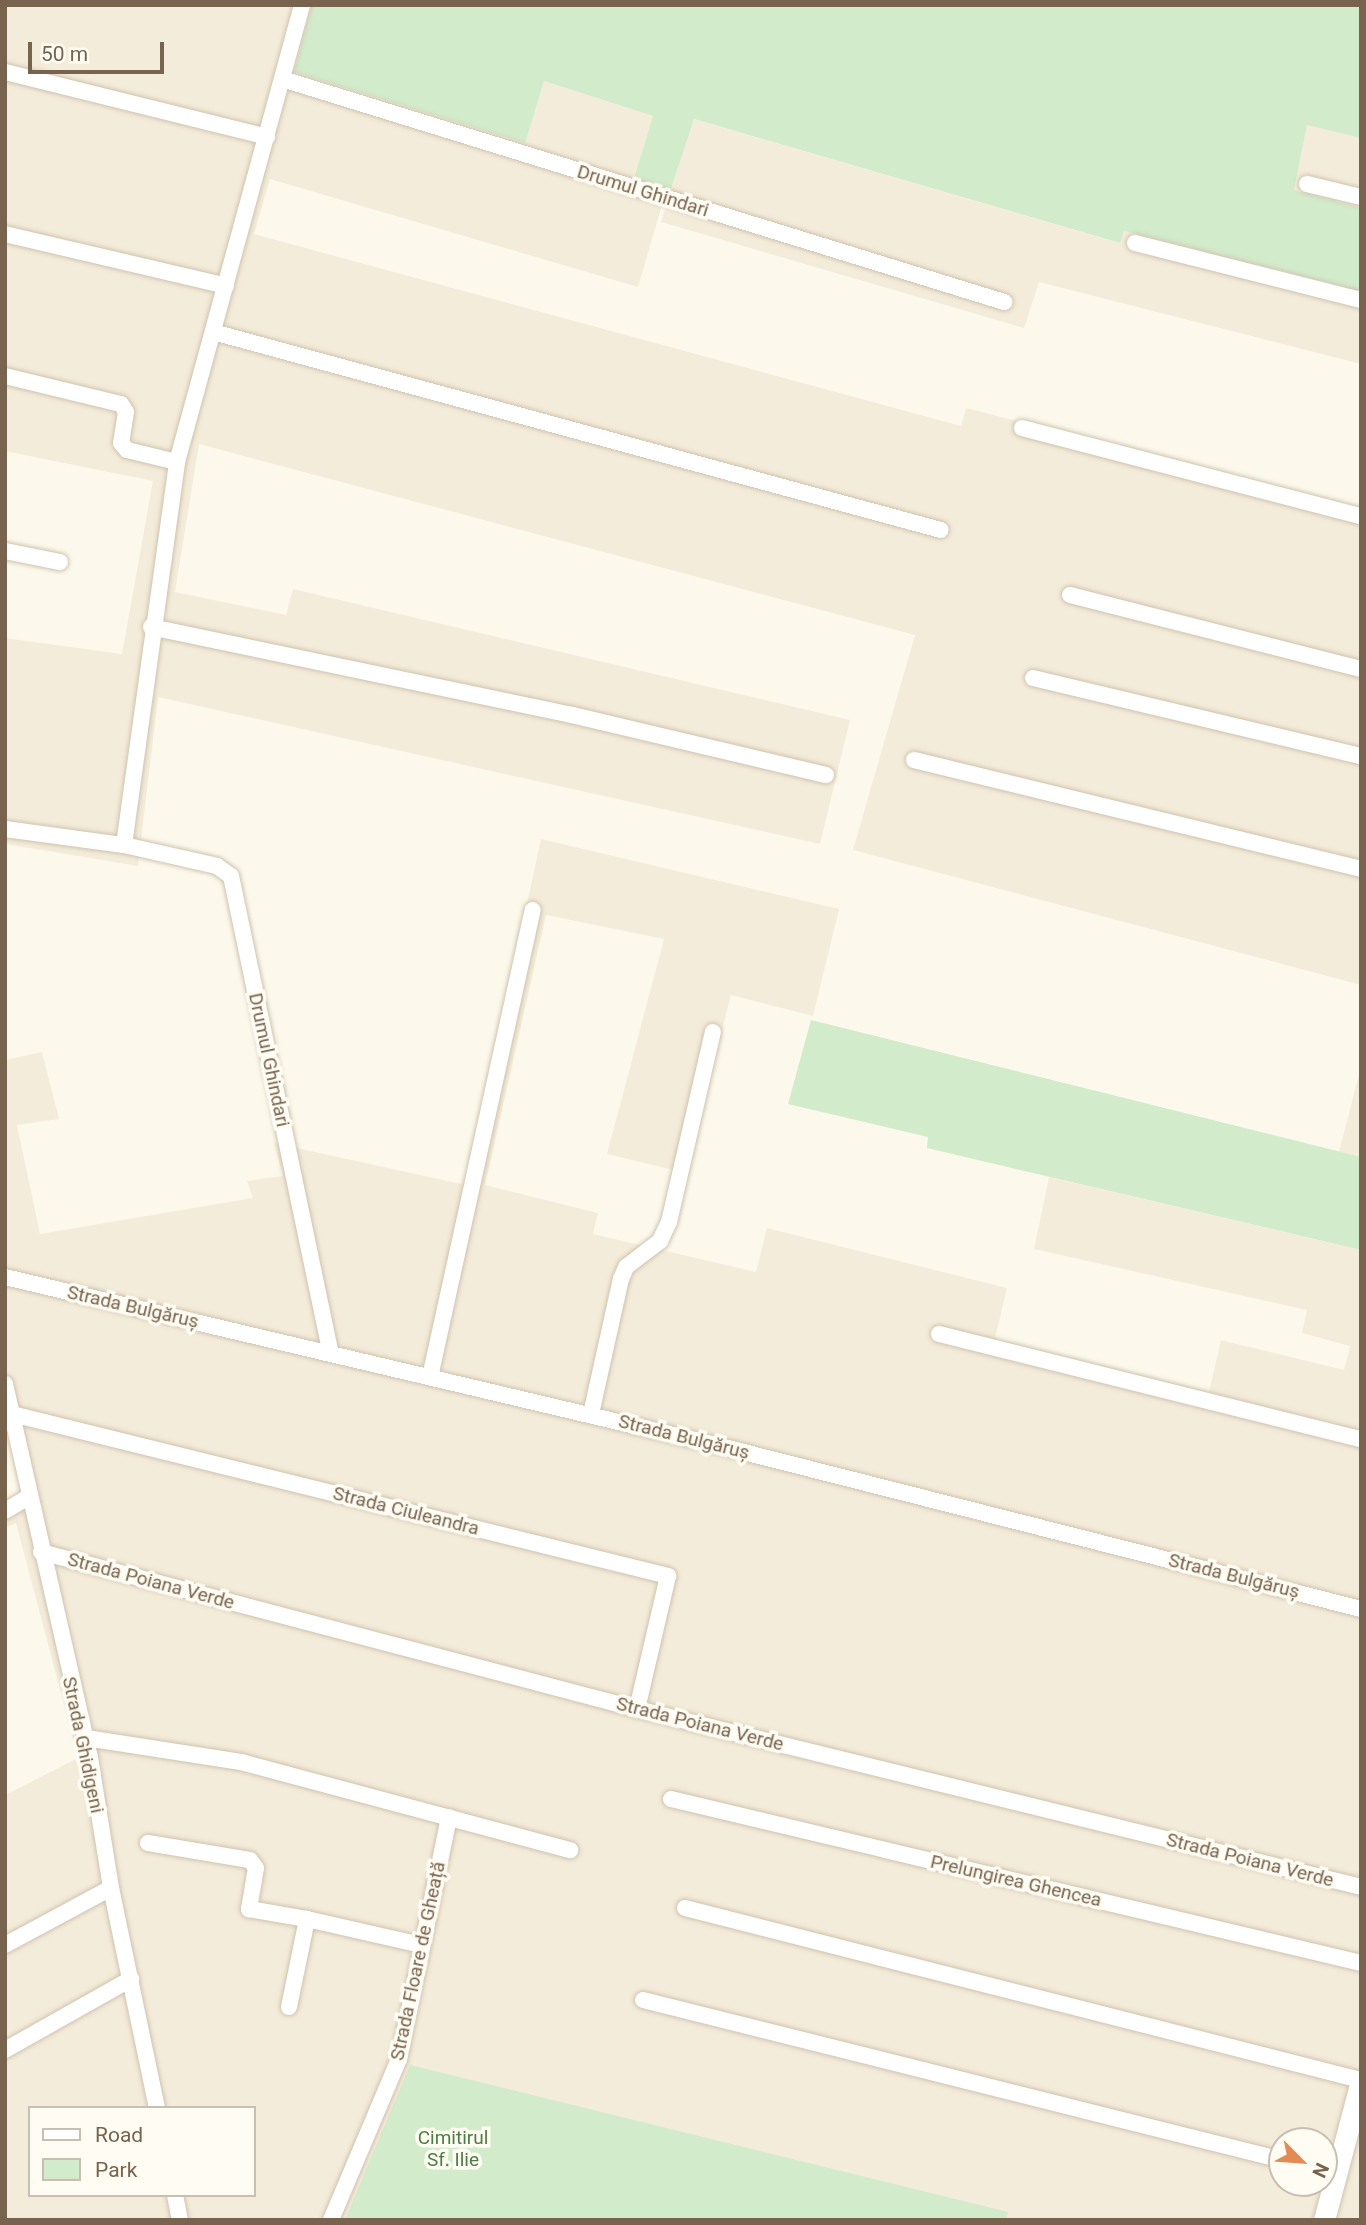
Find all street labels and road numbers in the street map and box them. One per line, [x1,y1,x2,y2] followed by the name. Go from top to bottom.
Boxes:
[574,160,712,222] street label: Drumul Ghindari
[244,991,294,1129] street label: Drumul Ghindari
[65,1281,201,1333] street label: Strada Bulgăruș
[616,1410,752,1464] street label: Strada Bulgăruș
[331,1482,481,1540] street label: Strada Ciuleandra
[65,1548,237,1614] street label: Strada Poiana Verde
[1166,1549,1302,1603] street label: Strada Bulgăruș
[57,1675,109,1815] street label: Strada Ghidigeni
[614,1692,786,1756] street label: Strada Poiana Verde
[1164,1828,1336,1892] street label: Strada Poiana Verde
[928,1850,1104,1912] street label: Prelungirea Ghencea
[386,1859,450,2063] street label: Strada Floare de Gheață

